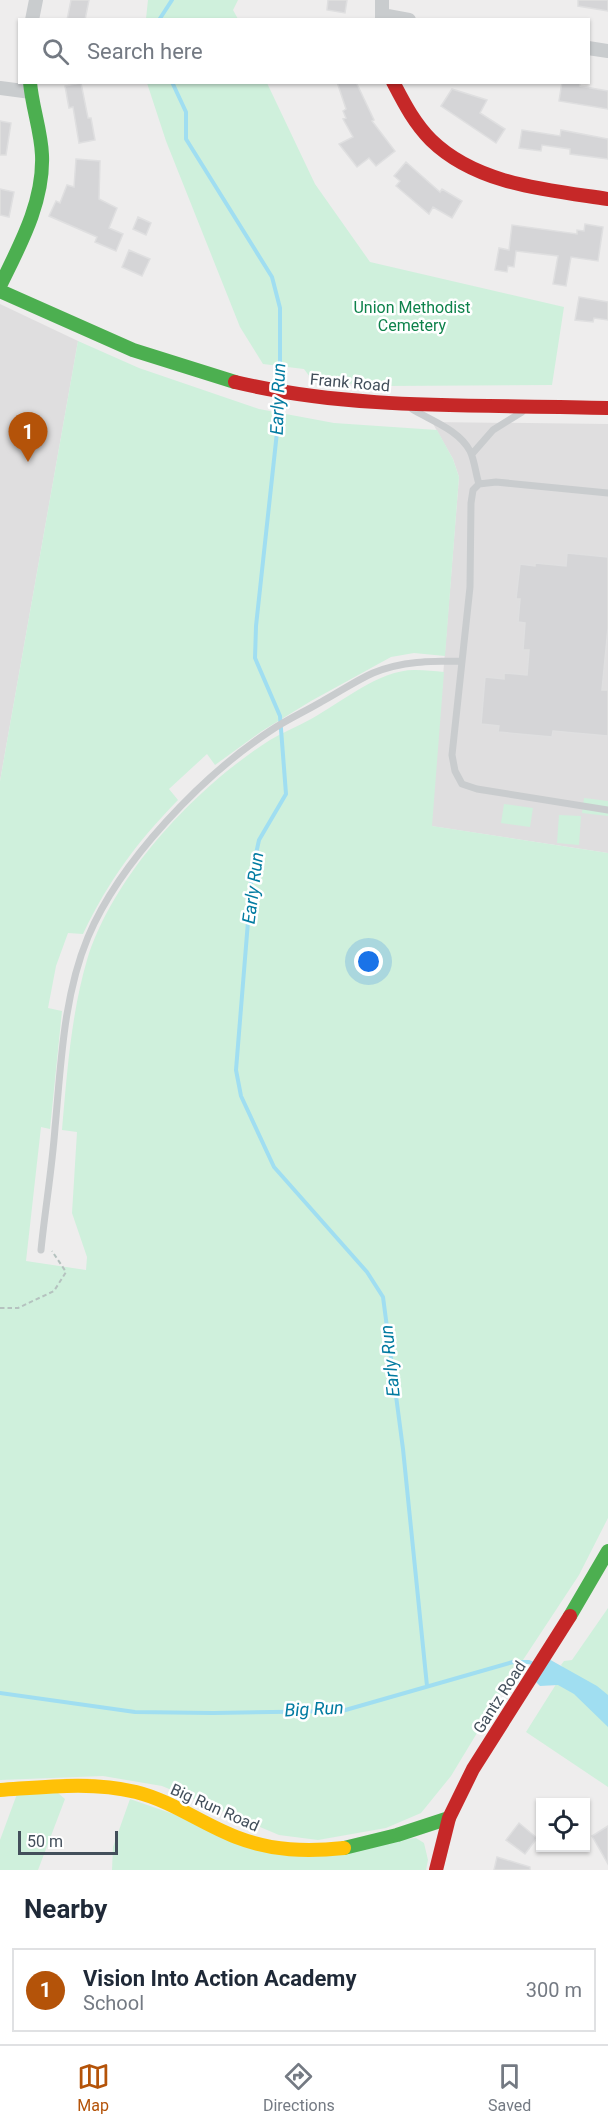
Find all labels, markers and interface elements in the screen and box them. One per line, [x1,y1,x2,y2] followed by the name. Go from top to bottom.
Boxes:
[18,18,590,84] search box
[39,35,72,68] icon: search
[87,39,203,64] text: Search here
[353,298,471,335] park label: Union Methodist Cemetery
[266,362,289,435] water label: Early Run
[309,370,391,395] street label: Frank Road
[9,412,48,462] pin: 1
[238,851,267,925] water label: Early Run
[354,947,383,976] your location
[375,1324,404,1398] water label: Early Run
[469,1658,530,1737] street label: Gantz Road
[284,1696,344,1721] water label: Big Run
[168,1779,262,1835] street label: Big Run Road
[536,1798,590,1852] map controls
[536,1798,590,1852] button: locate
[18,1828,118,1856] scale bar
[27,1832,63,1851] text: 50 m
[24,1894,107,1924] text: Nearby
[83,1966,357,1991] text: Vision Into Action Academy
[40,1978,51,2002] text: 1
[526,1978,582,2002] text: 300 m
[83,1991,144,2015] text: School
[77,2060,110,2115] tab: Map
[263,2060,335,2115] tab: Directions
[488,2060,531,2115] tab: Saved

